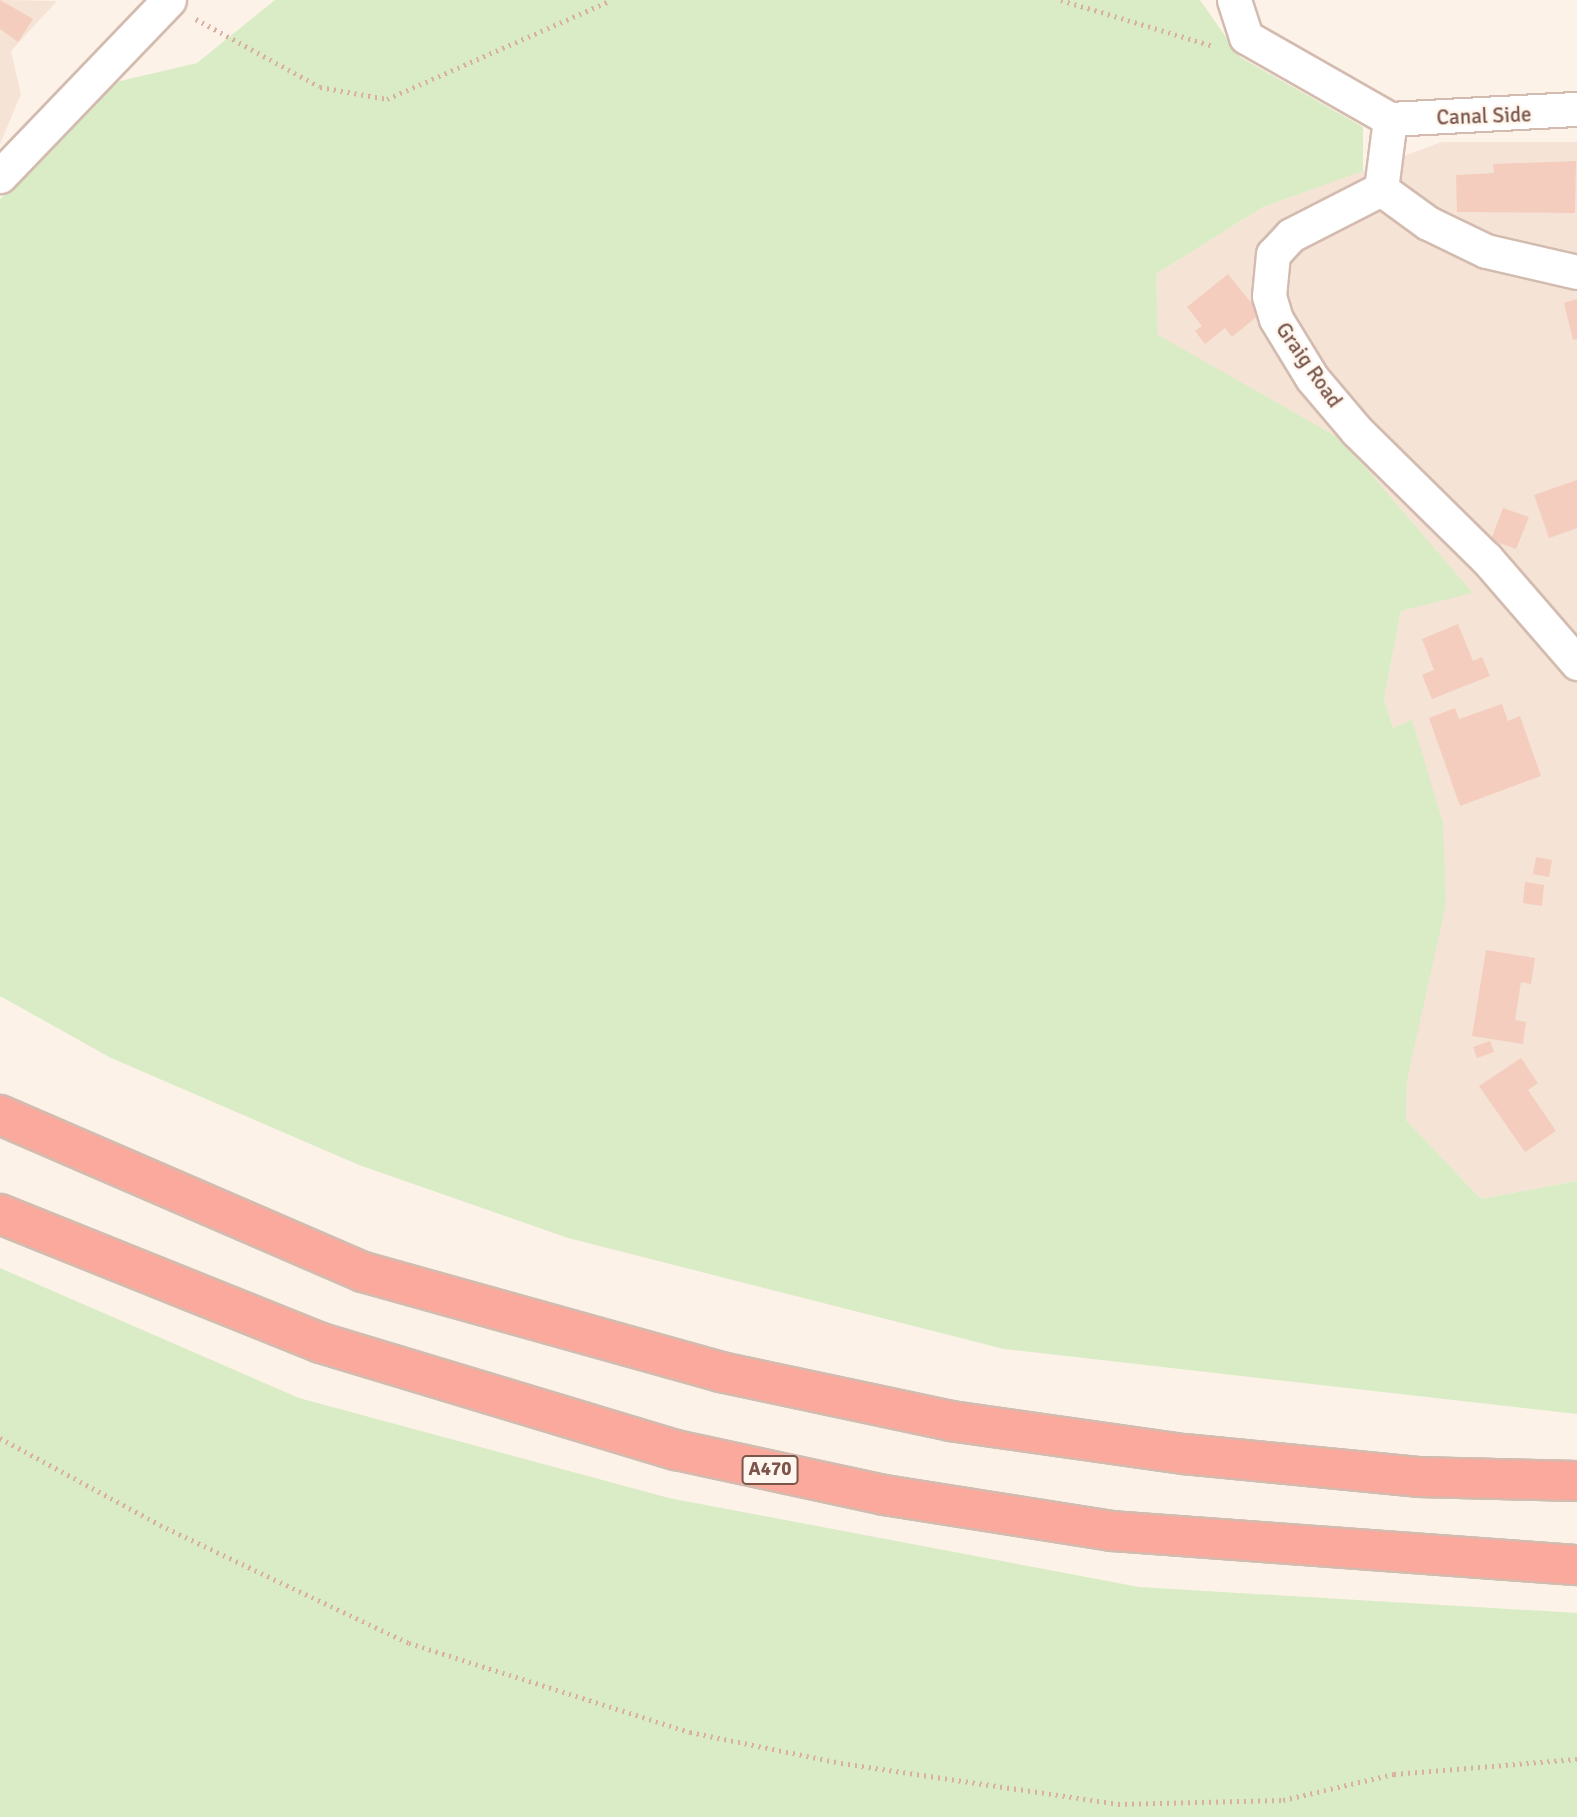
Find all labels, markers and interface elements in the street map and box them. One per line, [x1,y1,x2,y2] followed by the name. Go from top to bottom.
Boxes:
[1436,102,1532,130] street label: Canal Side
[1271,318,1347,412] street label: Graig Road
[740,1454,800,1486] road number: A470

